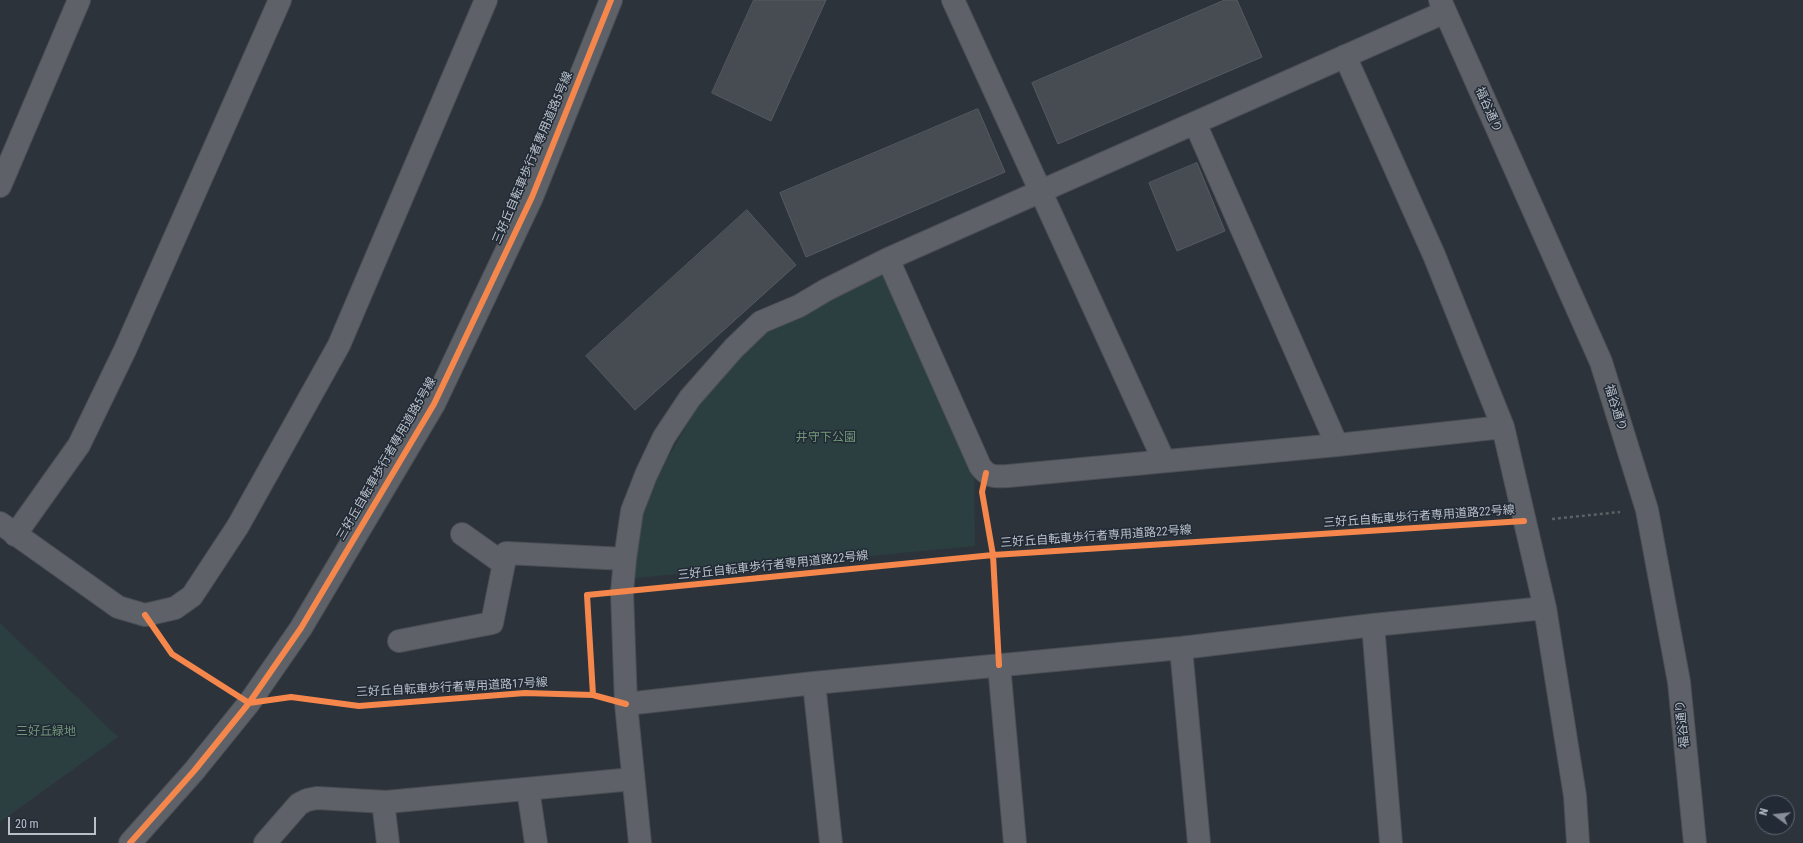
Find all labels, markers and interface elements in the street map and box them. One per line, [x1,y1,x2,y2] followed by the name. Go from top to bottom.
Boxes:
[490,70,576,246] street label: 三好丘自転車歩行者専用道路5号線
[1472,85,1504,135] street label: 福谷通り
[334,375,440,543] street label: 三好丘自転車歩行者専用道路5号線
[1601,383,1629,433] street label: 福谷通り
[796,431,856,445] park label: 井守下公園
[1323,503,1515,531] street label: 三好丘自転車歩行者専用道路22号線
[1000,523,1192,551] street label: 三好丘自転車歩行者専用道路22号線
[677,549,869,583] street label: 三好丘自転車歩行者専用道路22号線
[356,676,548,700] street label: 三好丘自転車歩行者専用道路17号線
[1673,699,1693,749] street label: 福谷通り
[16,725,76,739] park label: 三好丘緑地
[1755,795,1795,835] north arrow
[1757,807,1771,817] text: N
[10,809,98,835] scale bar
[15,817,39,831] text: 20 m

